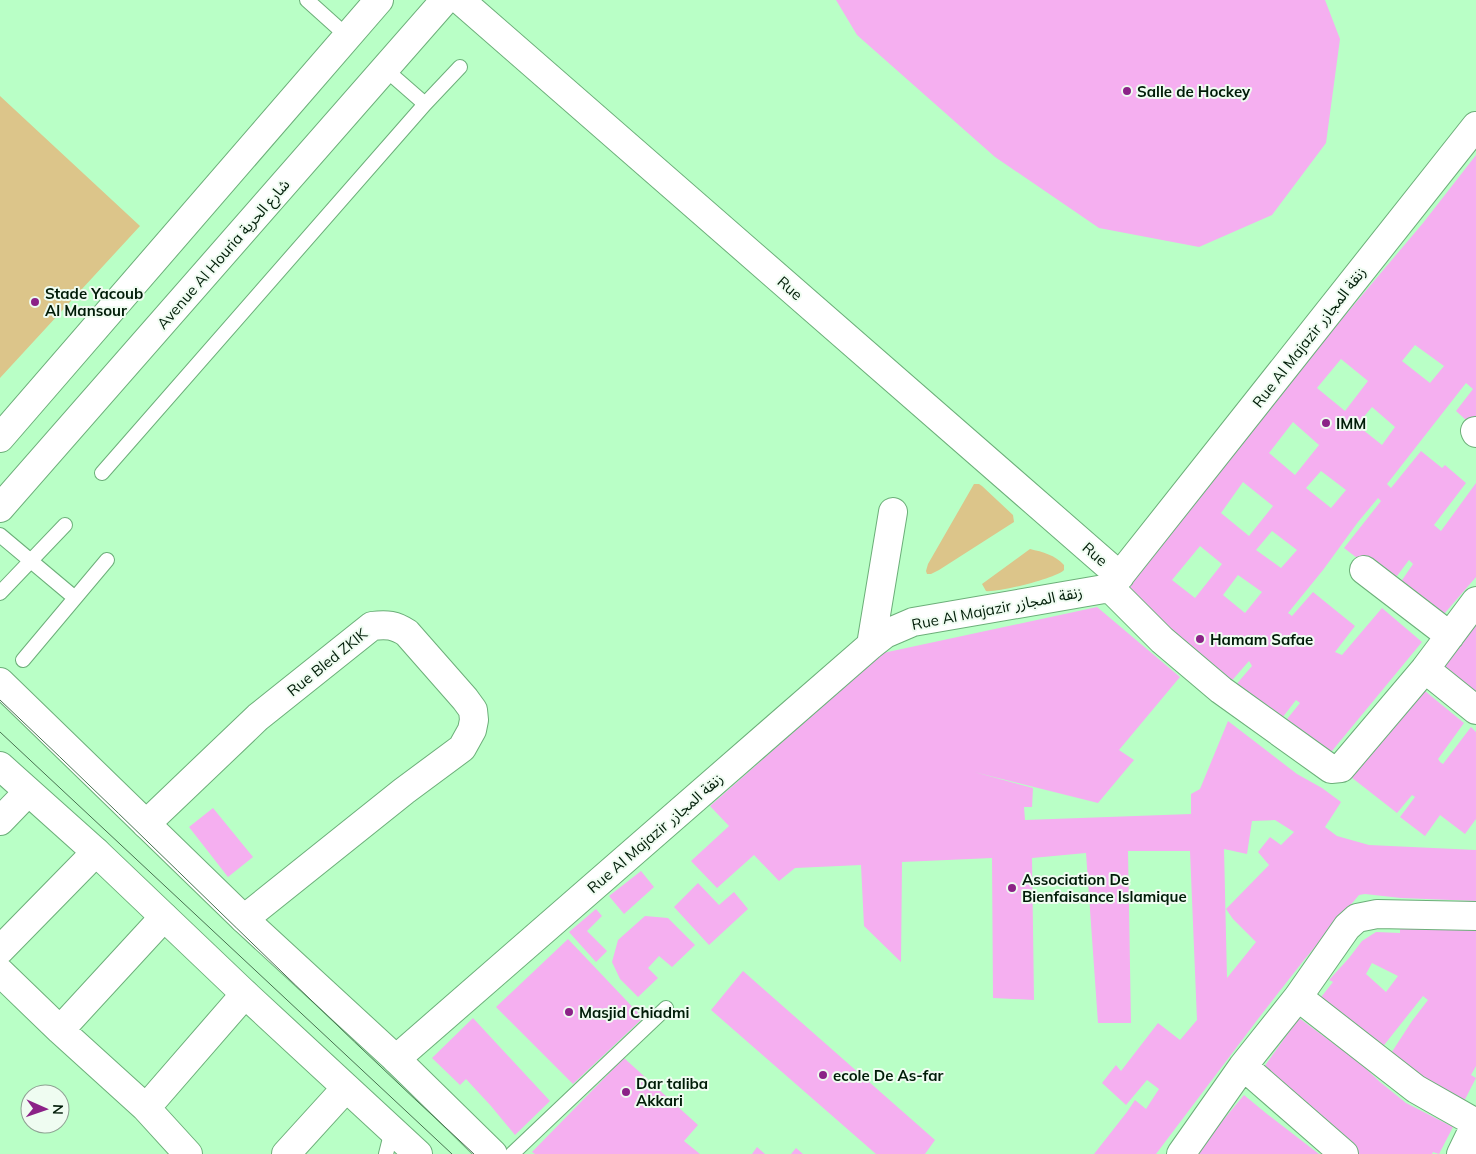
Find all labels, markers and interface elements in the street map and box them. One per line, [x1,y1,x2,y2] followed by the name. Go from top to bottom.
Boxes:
[1137,82,1251,101] place label: Salle de Hockey
[1121,85,1133,97] marker: Salle de Hockey
[153,175,296,335] street label: Avenue Al Houria شارع الحرية
[1248,263,1370,411] street label: Rue Al Majazir زنقة المجازر
[774,272,806,304] street label: Rue
[45,284,143,320] place label: Stade Yacoub Al Mansour
[29,296,41,308] marker: Stade Yacoub Al Mansour
[1336,414,1366,433] place label: IMM
[1320,417,1332,429] marker: IMM
[1079,538,1111,570] street label: Rue
[910,582,1084,634] street label: Rue Al Majazir زنقة المجازر
[283,624,371,700] street label: Rue Bled ZKIK
[1210,630,1313,649] place label: Hamam Safae
[1194,633,1206,645] marker: Hamam Safae
[583,769,727,897] street label: Rue Al Majazir زنقة المجازر
[1022,870,1187,906] place label: Association De Bienfaisance Islamique
[1006,882,1018,894] marker: Association De Bienfaisance Islamique
[579,1003,689,1022] place label: Masjid Chiadmi
[563,1006,575,1018] marker: Masjid Chiadmi
[833,1066,943,1085] place label: ecole De As-far
[817,1069,829,1081] marker: ecole De As-far
[636,1074,708,1110] place label: Dar taliba Akkari
[20,1084,70,1134] north arrow
[620,1086,632,1098] marker: Dar taliba Akkari
[49,1104,67,1115] text: N

